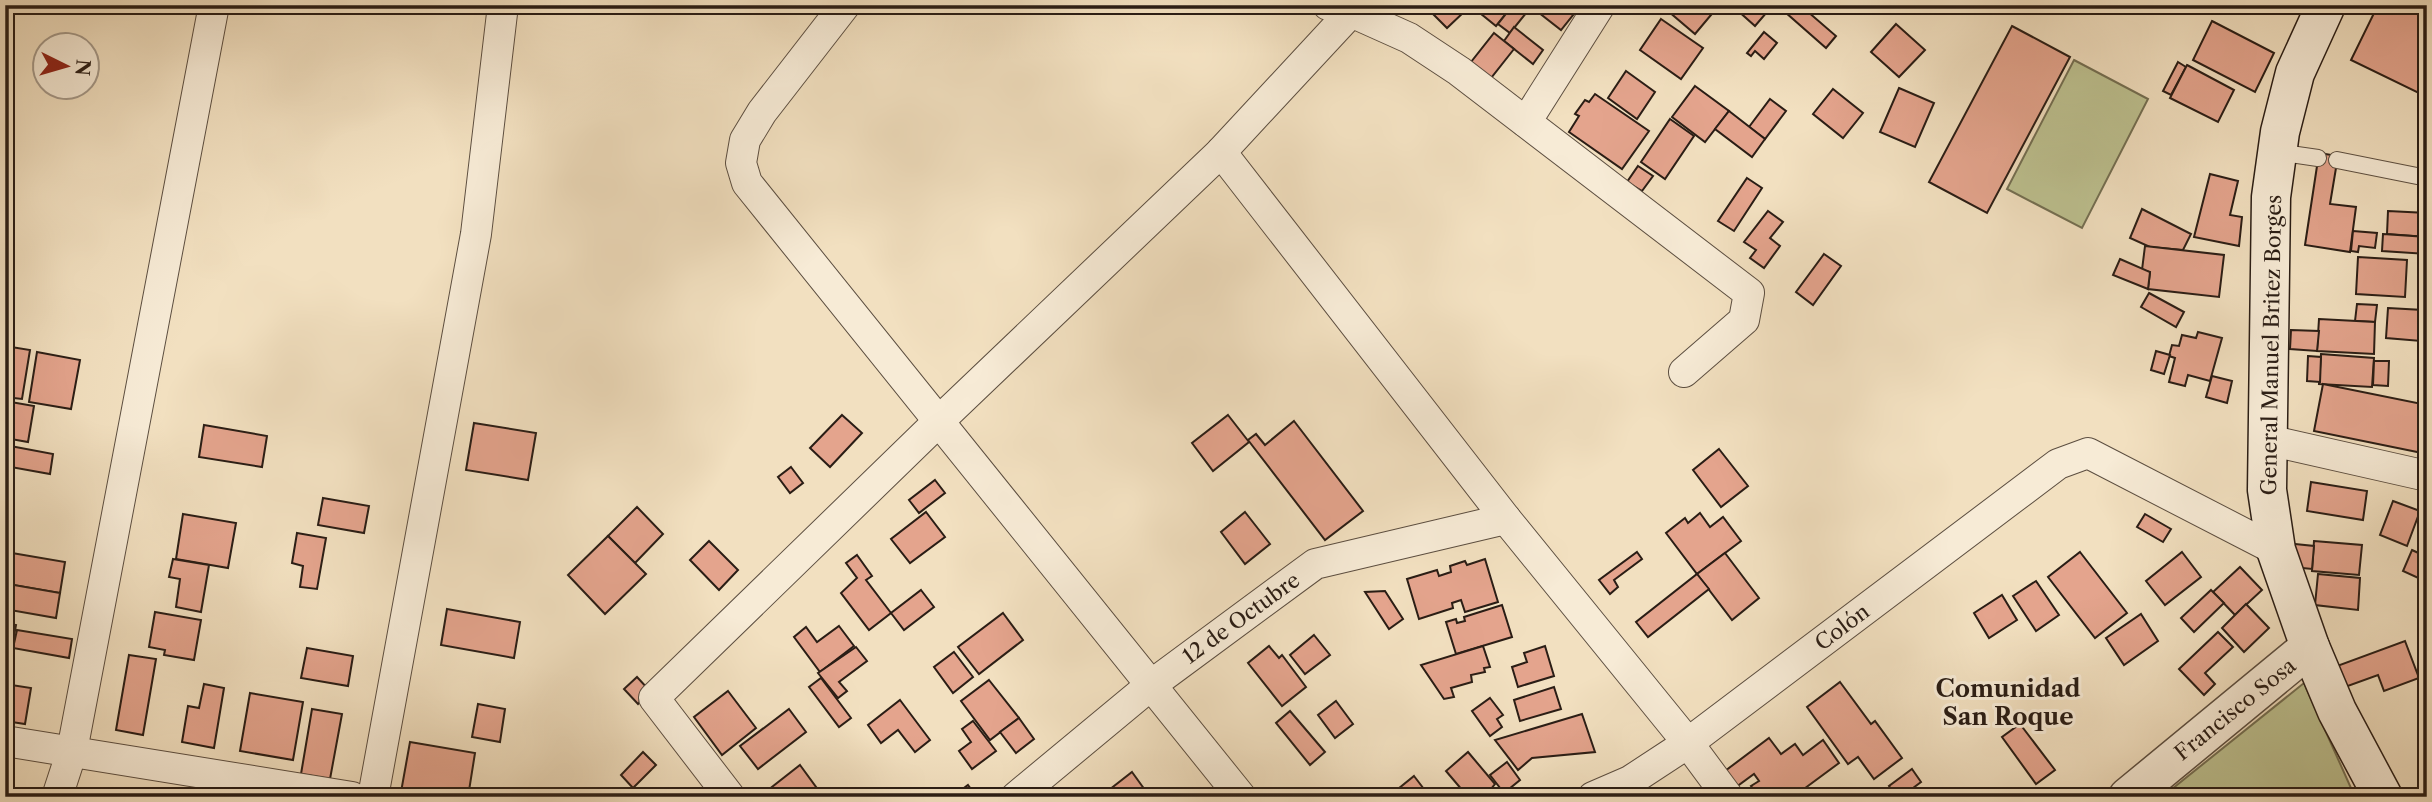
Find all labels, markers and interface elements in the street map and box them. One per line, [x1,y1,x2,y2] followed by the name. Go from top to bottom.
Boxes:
[32,32,102,102] north arrow
[70,58,95,77] text: N
[2256,194,2286,496] street label: General Manuel Britez Borges
[1178,567,1304,669] street label: 12 de Octubre
[1810,599,1874,655] street label: Colón
[2170,652,2301,765] street label: Francisco Sosa
[1935,674,2081,731] district label: Comunidad San Roque

